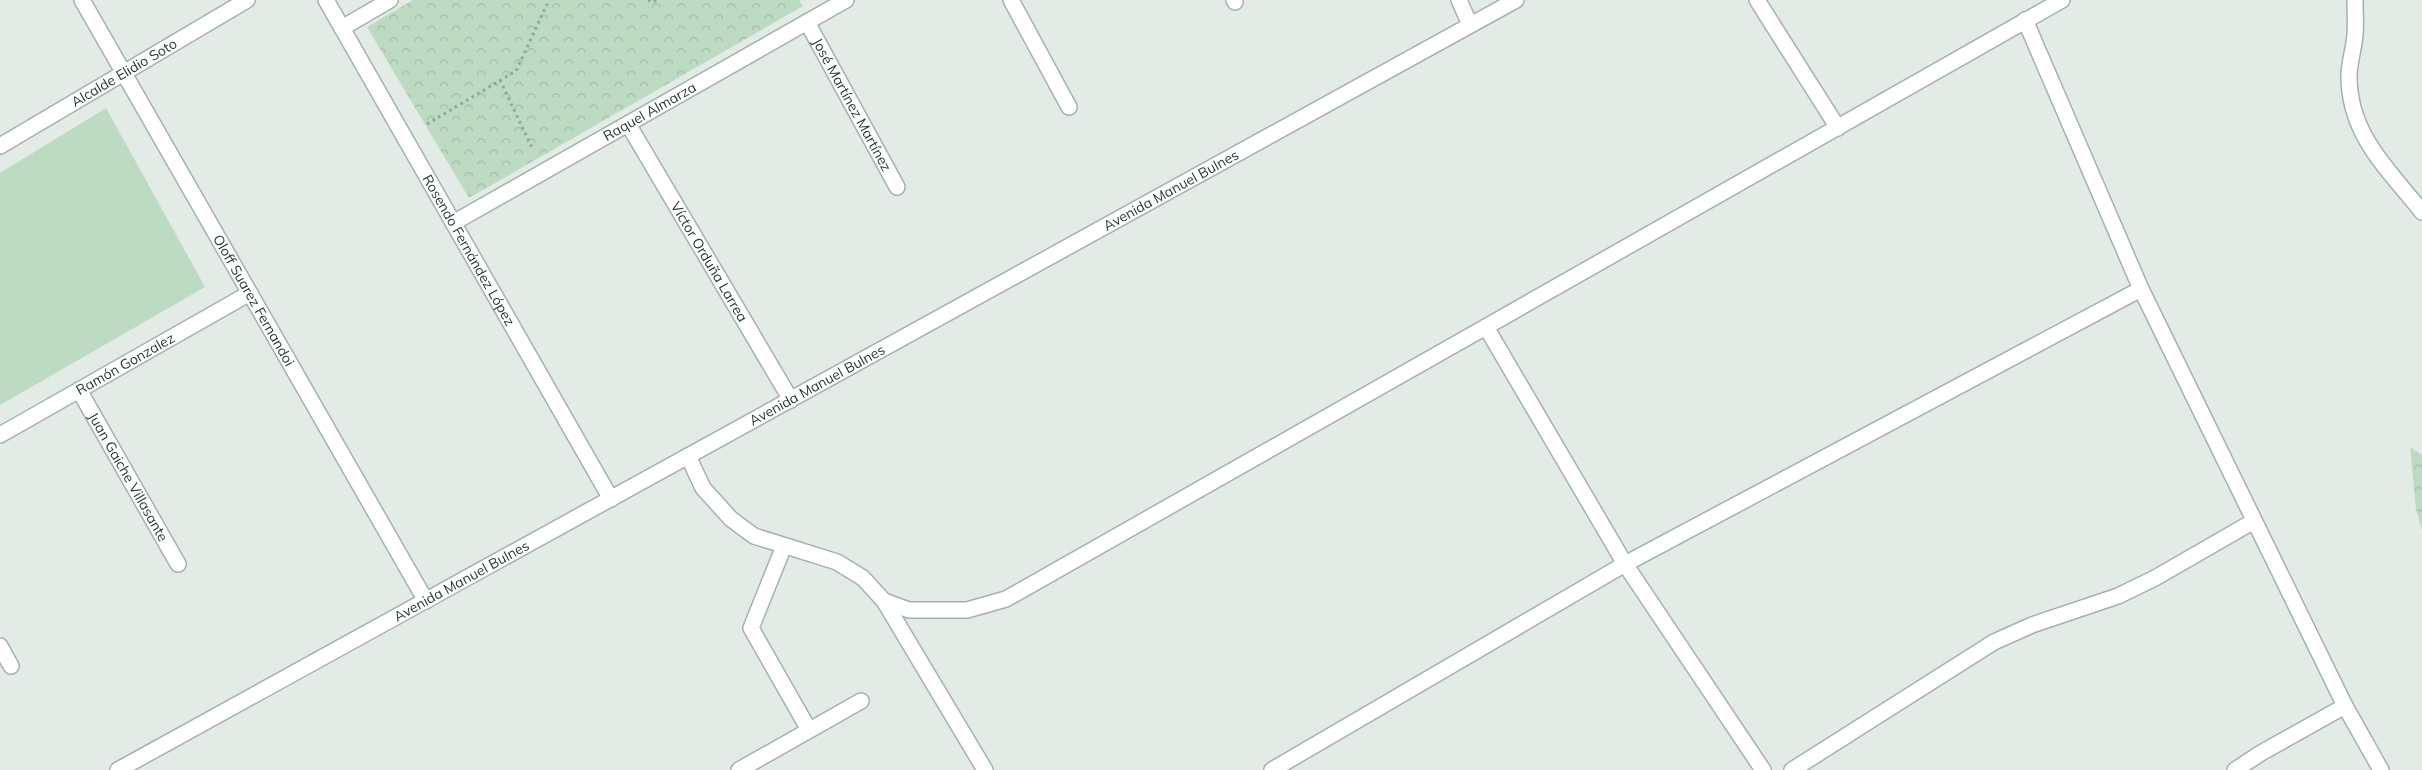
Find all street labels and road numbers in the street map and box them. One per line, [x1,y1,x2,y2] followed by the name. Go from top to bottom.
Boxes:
[68,34,180,111] street label: Alcalde Elidio Soto
[808,35,896,174] street label: José Martínez Martínez
[600,78,699,145] street label: Raquel Almarza
[1100,146,1242,235] street label: Avenida Manuel Bulnes
[419,171,519,329] street label: Rosendo Fernández López
[667,198,752,325] street label: Víctor Orduña Larrea
[209,231,299,369] street label: Oloff Suarez Fernandoi
[73,329,178,399] street label: Ramón Gonzalez
[746,340,888,430] street label: Avenida Manuel Bulnes
[85,409,172,545] street label: Juan Gaiche Villasante
[390,536,532,625] street label: Avenida Manuel Bulnes

